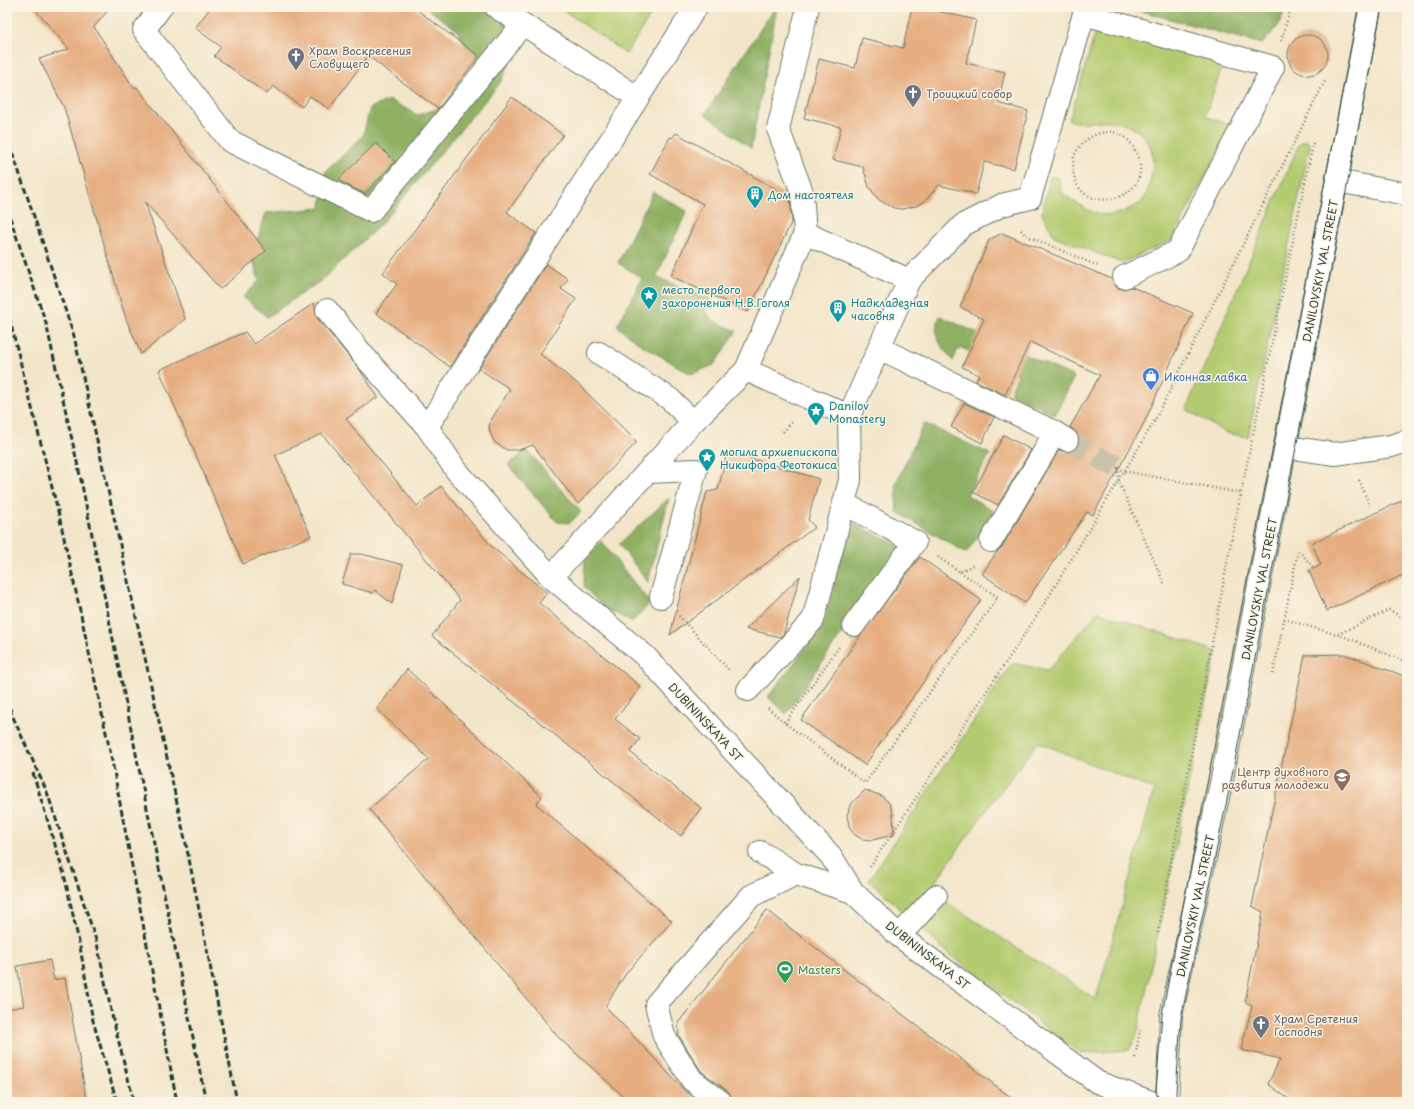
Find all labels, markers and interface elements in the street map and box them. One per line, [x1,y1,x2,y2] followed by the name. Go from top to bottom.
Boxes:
[309,42,412,72] place label: Храм Воскресения Словущего
[286,46,306,71] church icon: Храм Воскресения Словущего
[903,83,923,108] church icon: Троицкий собор
[926,85,1012,102] place label: Троицкий собор
[745,184,765,209] building icon: Дом настоятеля
[767,186,854,203] place label: Дом настоятеля
[1298,198,1342,344] street label: DANILOVSKIY VAL STREET
[661,281,790,311] place label: место первого захоронения Н.В.Гоголя
[639,285,659,310] place icon: место первого захоронения Н.В.Гоголя
[851,294,929,324] place label: Надкладезная часовня
[828,298,848,323] building icon: Надкладезная часовня
[1141,366,1161,391] shop icon: Иконная лавка
[1164,368,1247,385] place label: Иконная лавка
[829,397,886,427] place label: Danilov Monastery
[806,401,826,426] place icon: Danilov Monastery
[720,443,838,473] place label: могила архиепископа Никифора Феотокиса
[697,447,717,472] place icon: могила архиепископа Никифора Феотокиса
[1237,516,1281,662] street label: DANILOVSKIY VAL STREET
[665,679,748,766] street label: DUBININSKAYA ST
[1221,763,1329,793] place label: Центр духовного развития молодежи
[1332,767,1352,792] school or university icon: Центр духовного развития молодежи
[1172,833,1218,979] street label: DANILOVSKIY VAL STREET
[882,917,974,994] street label: DUBININSKAYA ST
[775,959,795,984] sports icon: Masters
[798,961,841,978] place label: Masters
[1274,1010,1358,1040] place label: Храм Сретения Господня
[1251,1014,1271,1039] church icon: Храм Сретения Господня

